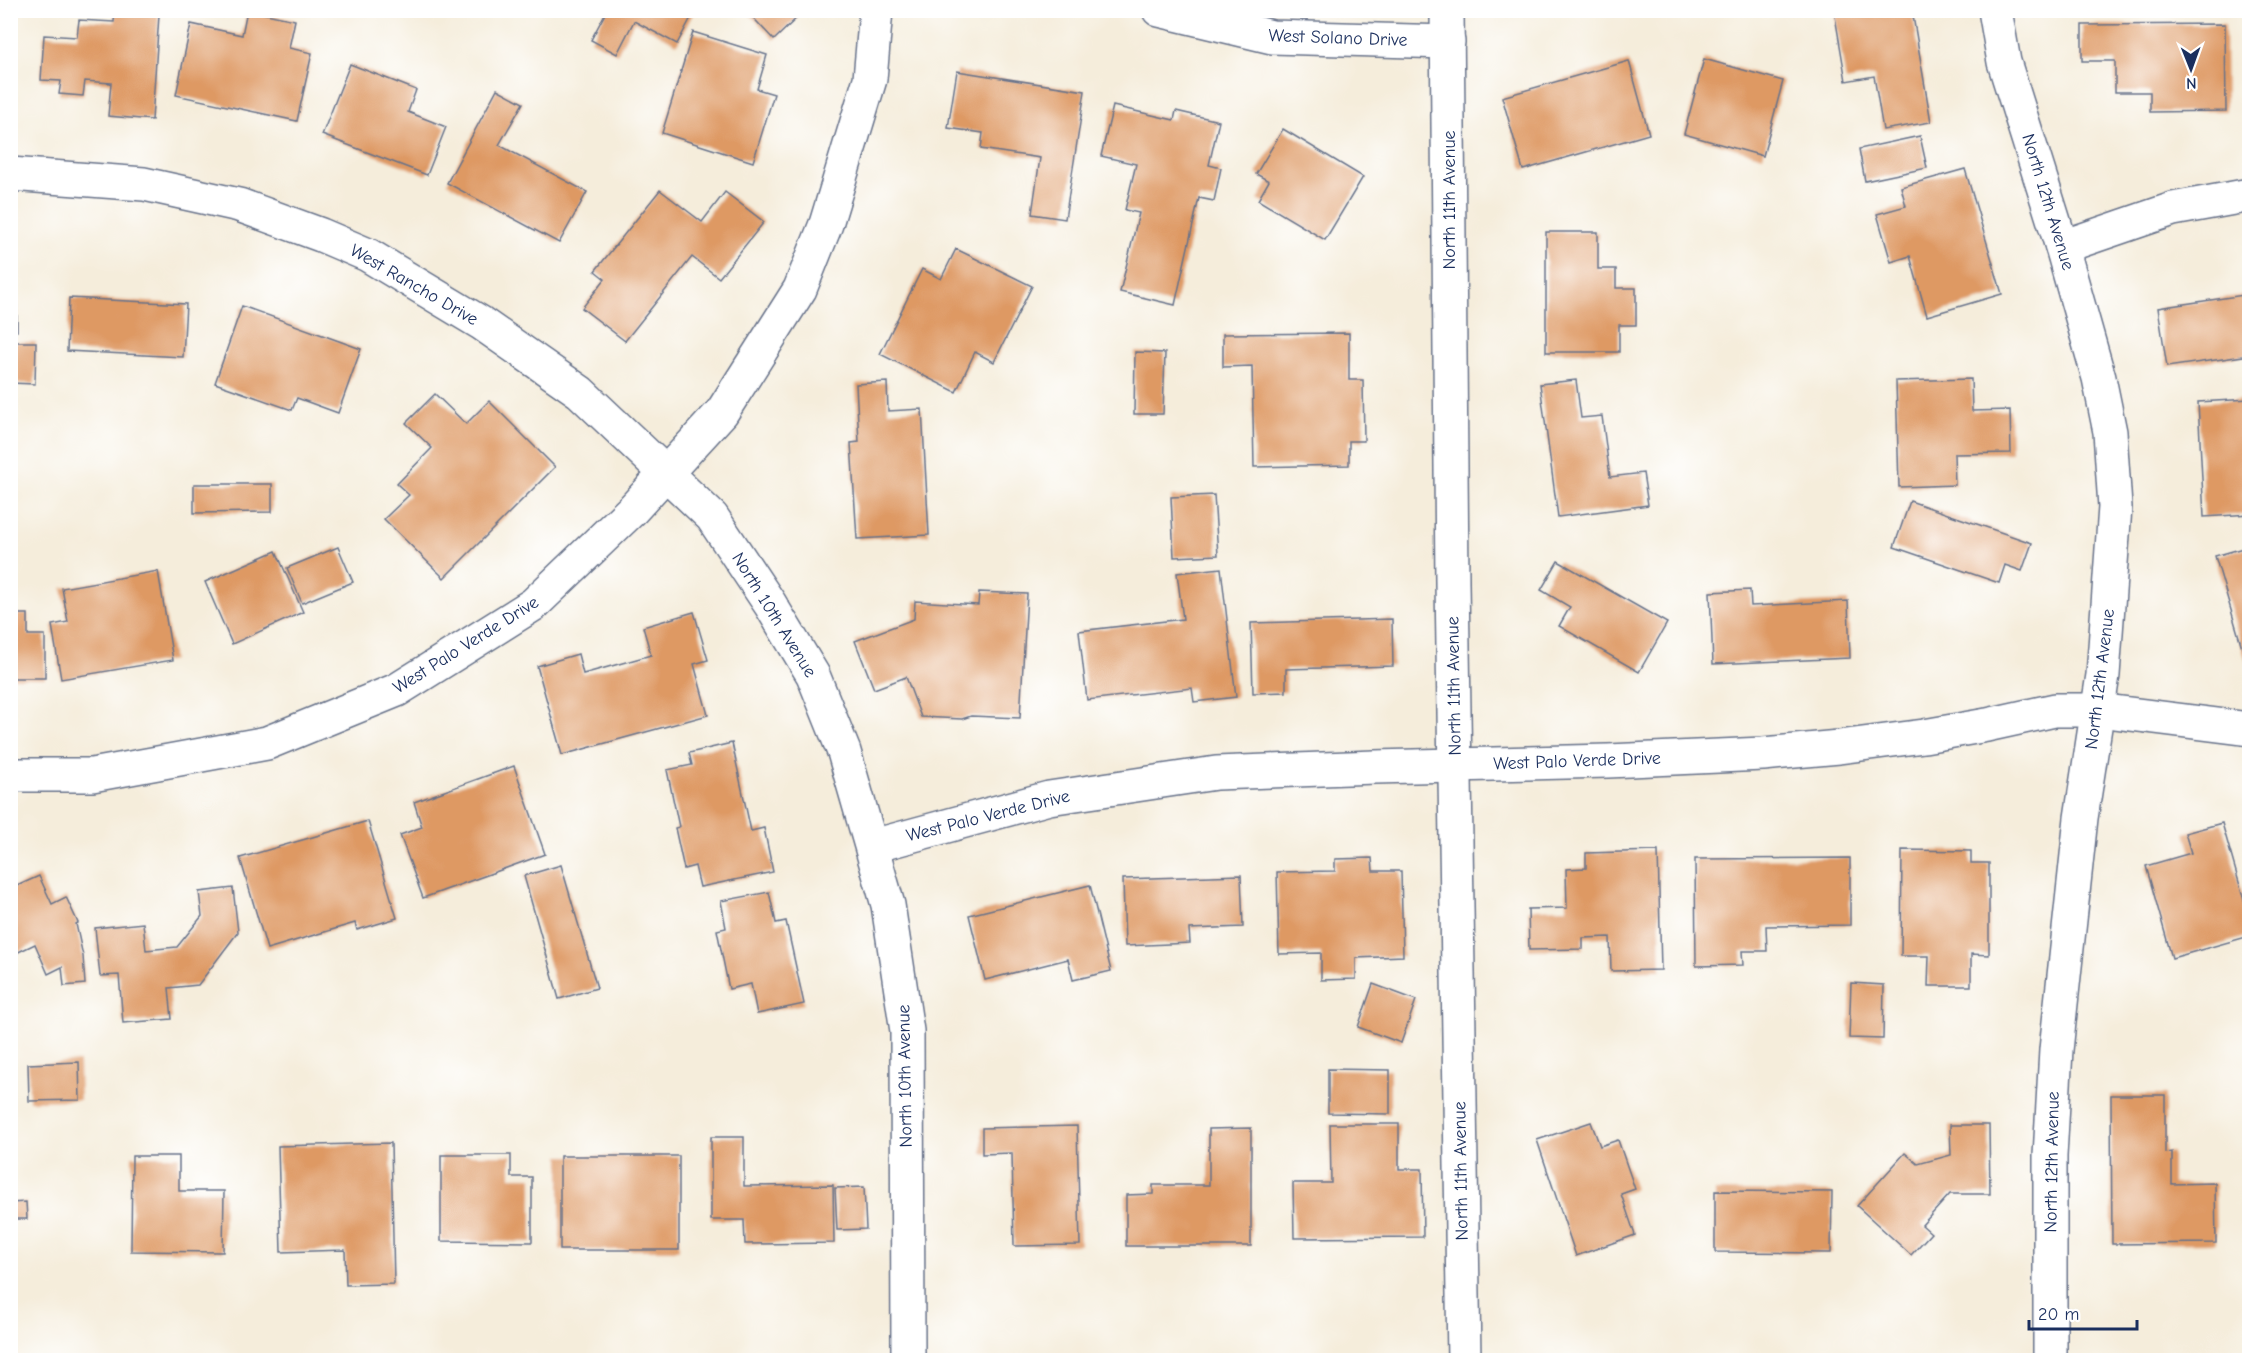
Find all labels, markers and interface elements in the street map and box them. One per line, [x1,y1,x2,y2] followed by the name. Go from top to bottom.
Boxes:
[1268,25,1408,51] street label: West Solano Drive
[2161,39,2221,99] north arrow
[2186,74,2197,92] text: N
[1439,130,1460,270] street label: North 11th Avenue
[2017,131,2079,273] street label: North 12th Avenue
[346,240,482,330] street label: West Rancho Drive
[727,549,821,681] street label: North 10th Avenue
[389,592,543,698] street label: West Palo Verde Drive
[2081,608,2119,750] street label: North 12th Avenue
[1442,616,1466,756] street label: North 11th Avenue
[1493,748,1661,774] street label: West Palo Verde Drive
[904,786,1072,846] street label: West Palo Verde Drive
[893,1004,917,1148] street label: North 10th Avenue
[2040,1091,2064,1233] street label: North 12th Avenue
[1449,1101,1473,1241] street label: North 11th Avenue
[2029,1293,2137,1331] scale bar
[2038,1304,2079,1325] text: 20 m

